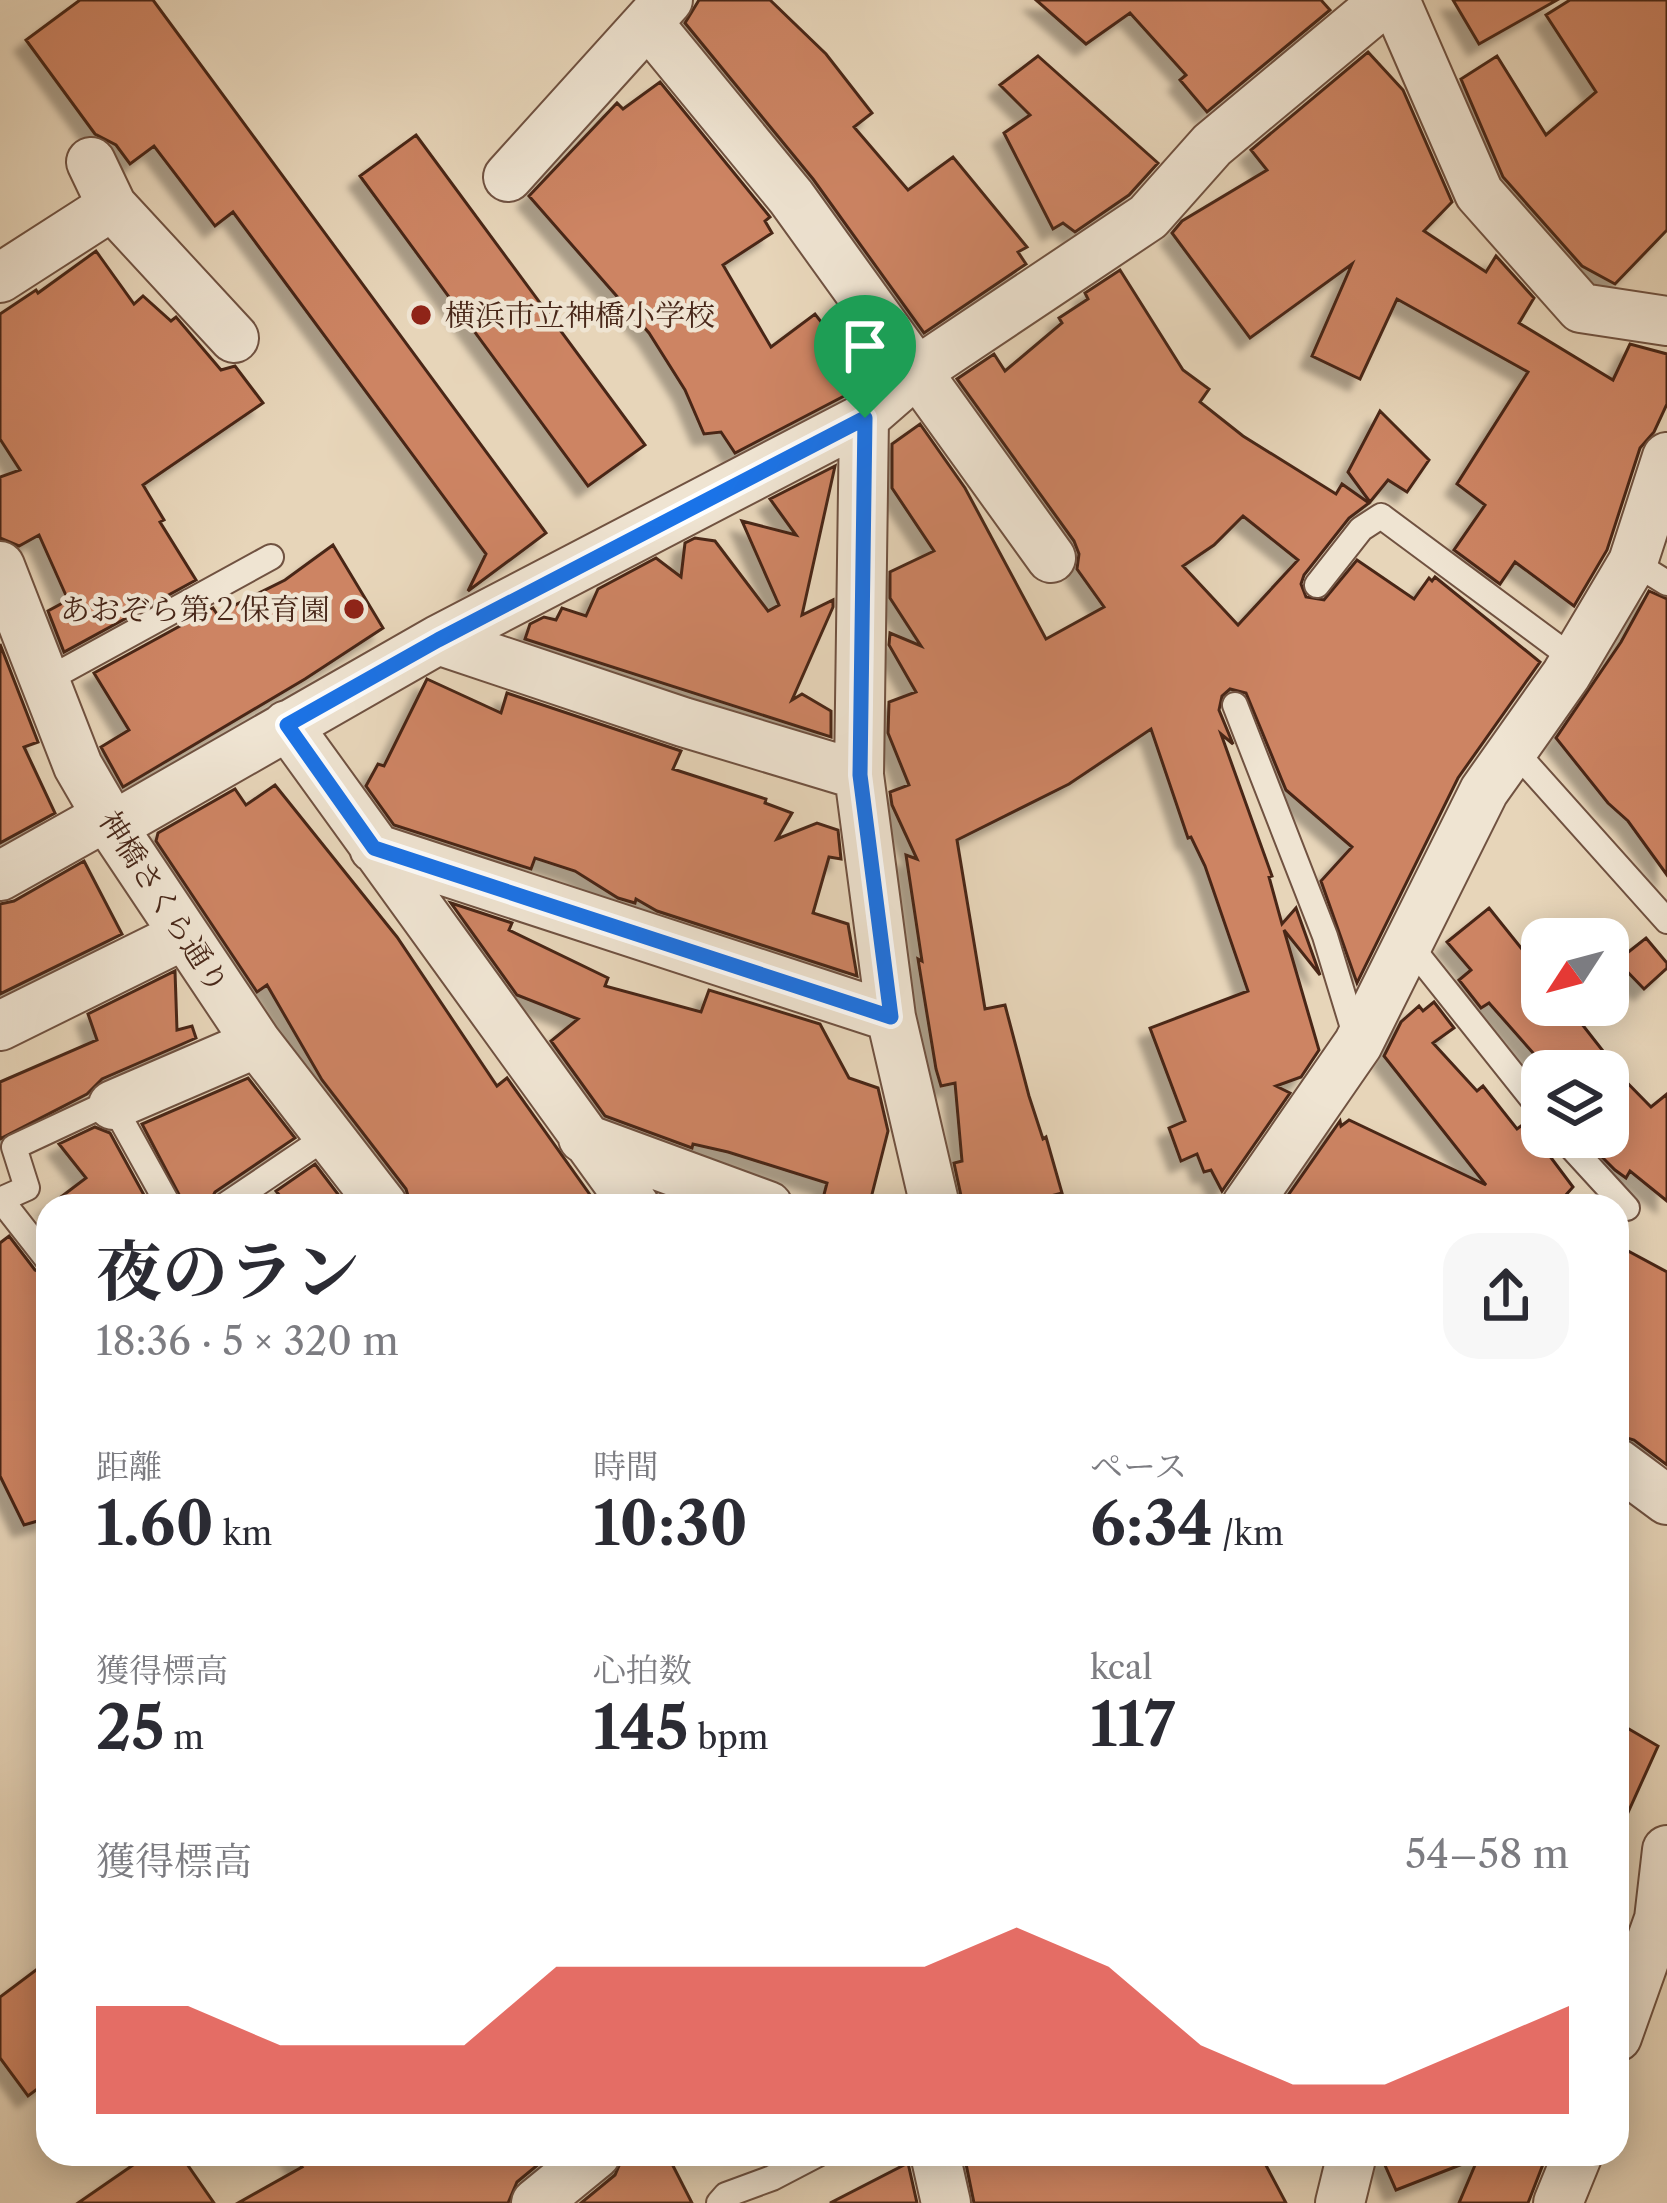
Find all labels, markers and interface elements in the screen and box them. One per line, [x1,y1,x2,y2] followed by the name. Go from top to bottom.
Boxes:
[814,295,916,418] pin
[445,297,715,334] place label: 横浜市立神橋小学校
[408,302,434,328] marker: 横浜市立神橋小学校
[832,313,898,379] icon: arrive
[60,591,330,628] place label: あおぞら第２保育園
[341,596,367,622] marker: あおぞら第２保育園
[91,804,237,1000] street label: 神橋さくら通り
[1521,918,1629,1026] north arrow
[1521,918,1629,1158] map controls
[1521,1050,1629,1158] button: layers
[96,1231,360,1312] text: 夜のラン
[1443,1233,1569,1359] button: share
[96,1317,399,1365] text: 18:36 · 5 × 320 m
[96,1446,162,1487] text: 距離
[593,1446,659,1487] text: 時間
[1090,1446,1187,1487] text: ペース
[96,1487,214,1561] text: 1.60
[593,1487,748,1561] text: 10:30
[1090,1487,1213,1561] text: 6:34
[214,1513,272,1554] text: km
[1213,1513,1284,1554] text: /km
[1090,1647,1152,1688] text: kcal
[96,1650,228,1691] text: 獲得標高
[593,1650,692,1691] text: 心拍数
[1090,1688,1175,1762] text: 117
[96,1691,165,1765] text: 25
[593,1691,689,1765] text: 145
[165,1717,204,1758] text: m
[689,1717,768,1758] text: bpm
[1405,1830,1569,1878] text: 54–58 m
[96,1837,252,1885] text: 獲得標高

